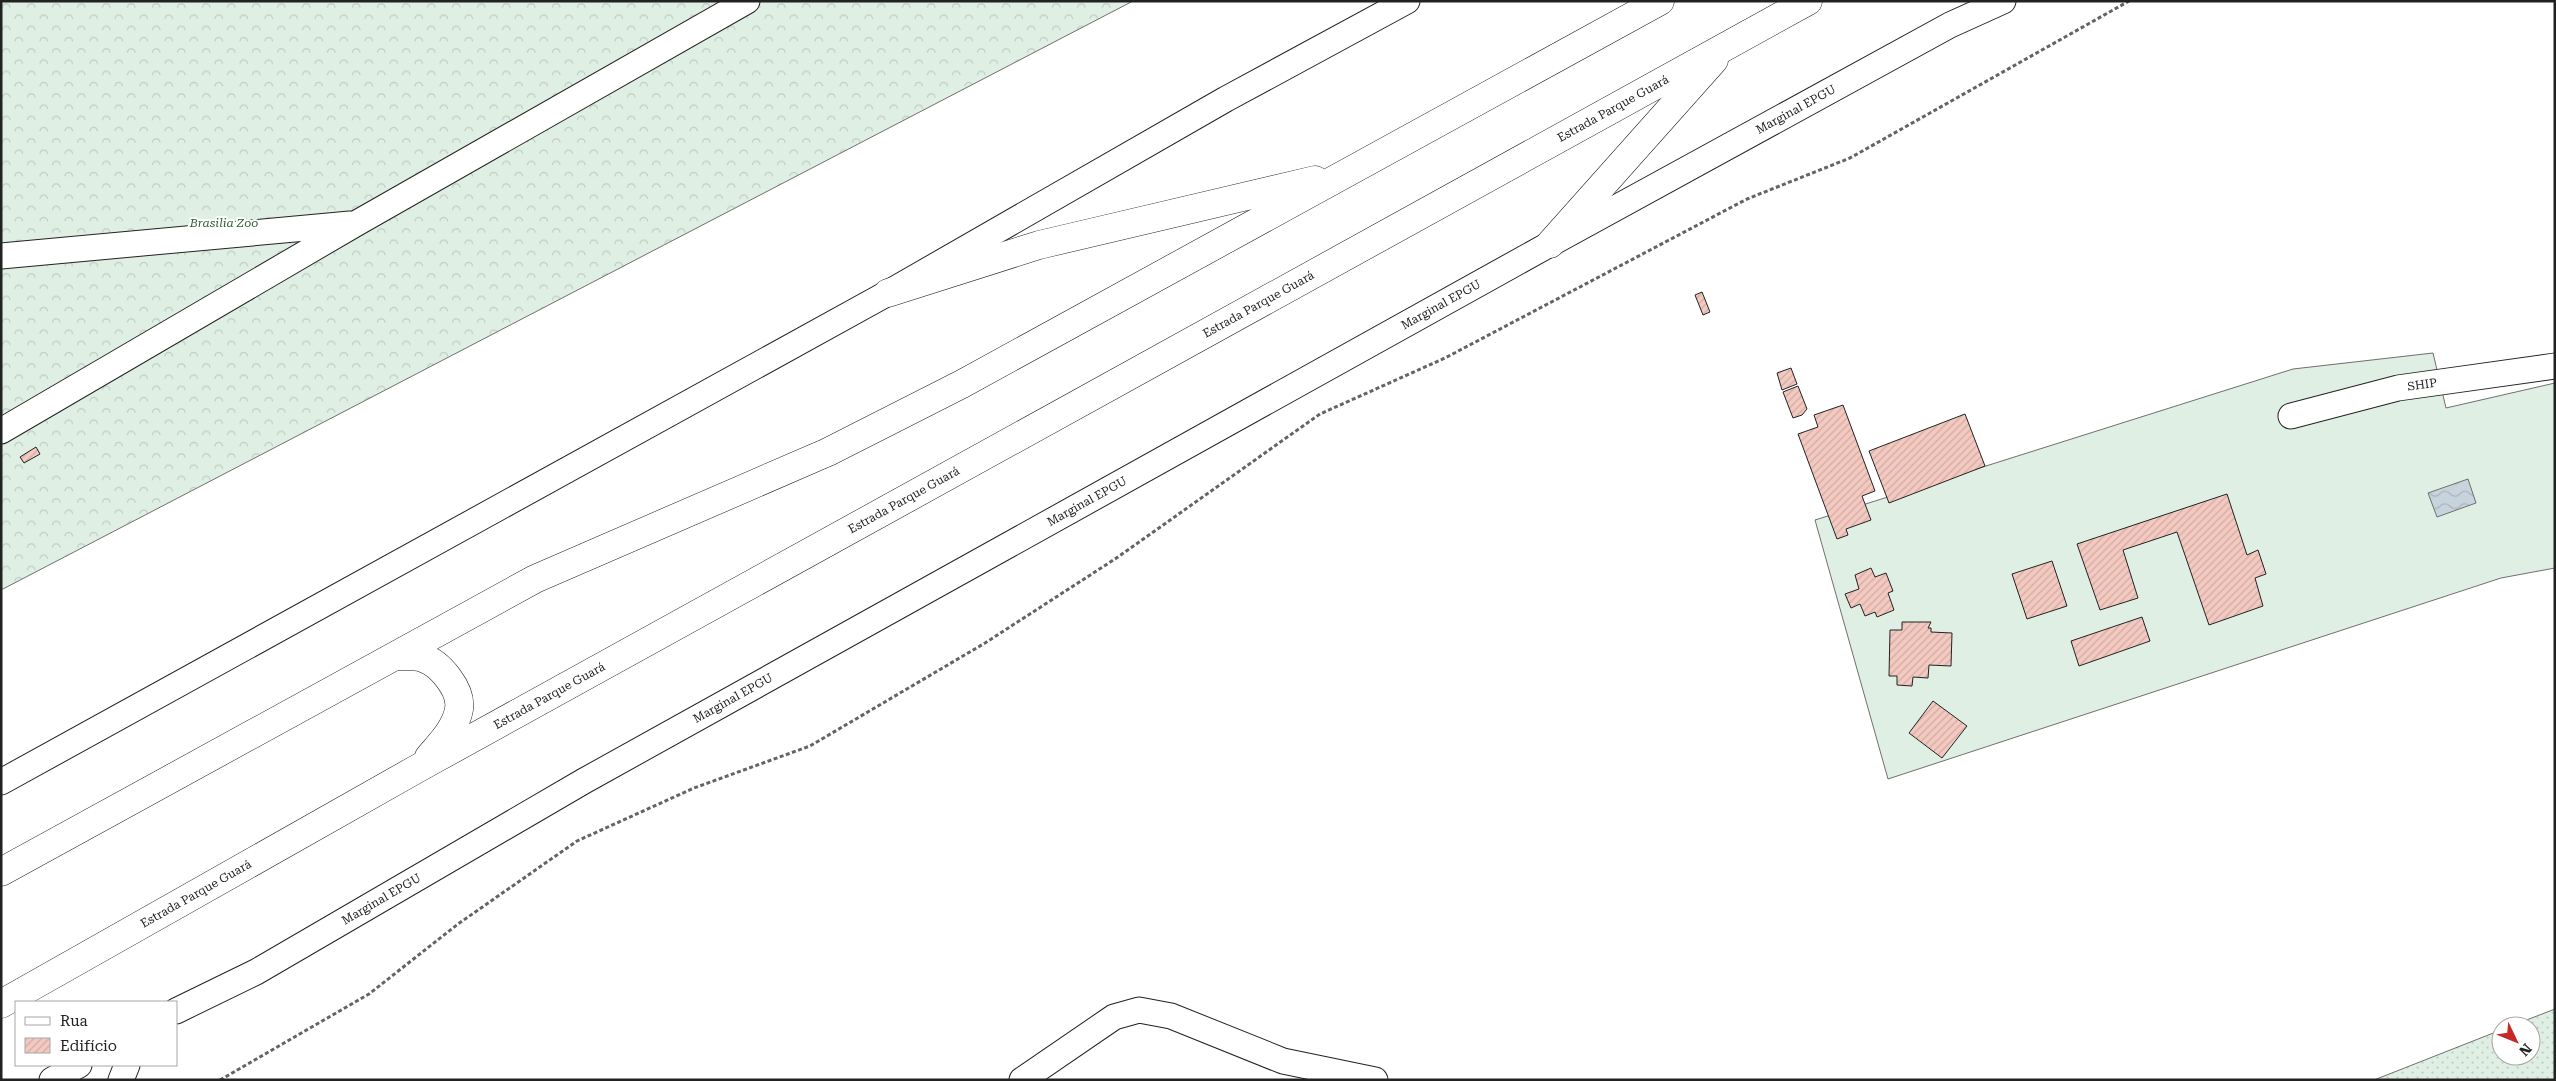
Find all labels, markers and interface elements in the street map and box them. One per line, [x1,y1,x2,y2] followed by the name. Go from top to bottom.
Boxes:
[1555,72,1672,145] street label: Estrada Parque Guará
[1753,82,1838,137] street label: Marginal EPGU
[189,216,258,230] park label: Brasilia Zoo
[1200,268,1317,341] street label: Estrada Parque Guará
[1399,277,1484,332] street label: Marginal EPGU
[2406,376,2438,394] street label: SHIP
[846,463,962,536] street label: Estrada Parque Guará
[1045,474,1130,529] street label: Marginal EPGU
[491,659,608,732] street label: Estrada Parque Guará
[691,670,776,726] street label: Marginal EPGU
[138,857,254,931] street label: Estrada Parque Guará
[339,870,424,927] street label: Marginal EPGU
[15,1001,178,1066] legend
[60,1012,88,1030] text: Rua
[2491,1016,2541,1066] north arrow
[60,1037,117,1055] text: Edifício
[2516,1040,2535,1059] text: N

